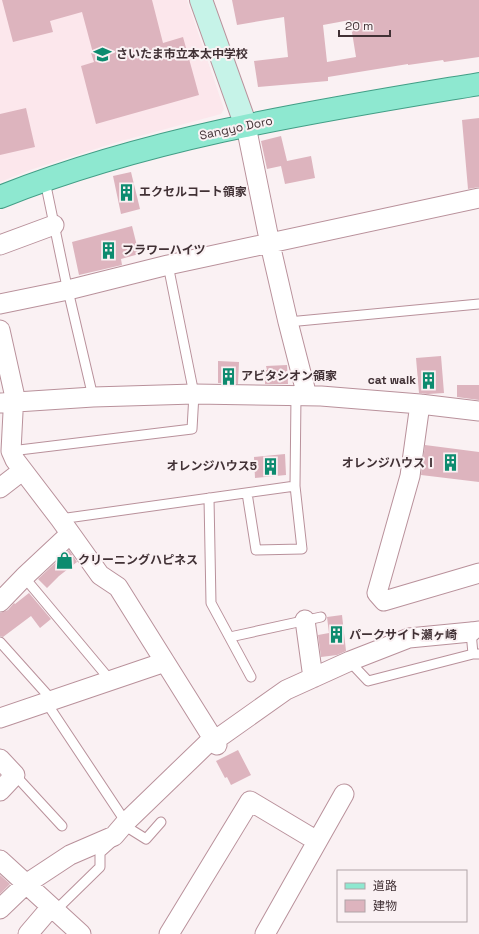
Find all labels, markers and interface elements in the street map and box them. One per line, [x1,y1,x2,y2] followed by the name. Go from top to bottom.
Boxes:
[339,12,390,38] scale bar
[345,18,373,34] text: 20 m
[93,44,113,64] school or university icon: さいたま市立本太中学校
[116,46,248,62] place label: さいたま市立本太中学校
[198,112,274,144] street label: Sangyo Doro
[116,182,136,202] building icon: エクセルコート領家
[139,184,247,200] place label: エクセルコート領家
[99,240,119,260] building icon: フラワーハイツ
[122,242,206,258] place label: フラワーハイツ
[218,366,238,386] building icon: アビタシオン領家
[241,368,337,384] place label: アビタシオン領家
[419,370,439,390] building icon: cat walk
[368,372,416,388] place label: cat walk
[440,453,460,473] building icon: オレンジハウスⅠ
[342,455,437,471] place label: オレンジハウスⅠ
[260,456,280,476] building icon: オレンジハウス5
[167,458,257,474] place label: オレンジハウス5
[55,550,75,570] shop icon: クリーニングハピネス
[78,552,198,568] place label: クリーニングハピネス
[326,625,346,645] building icon: パークサイト瀬ヶ崎
[349,627,457,643] place label: パークサイト瀬ヶ崎
[337,870,467,922] legend
[373,878,397,894] text: 道路
[373,898,397,914] text: 建物

